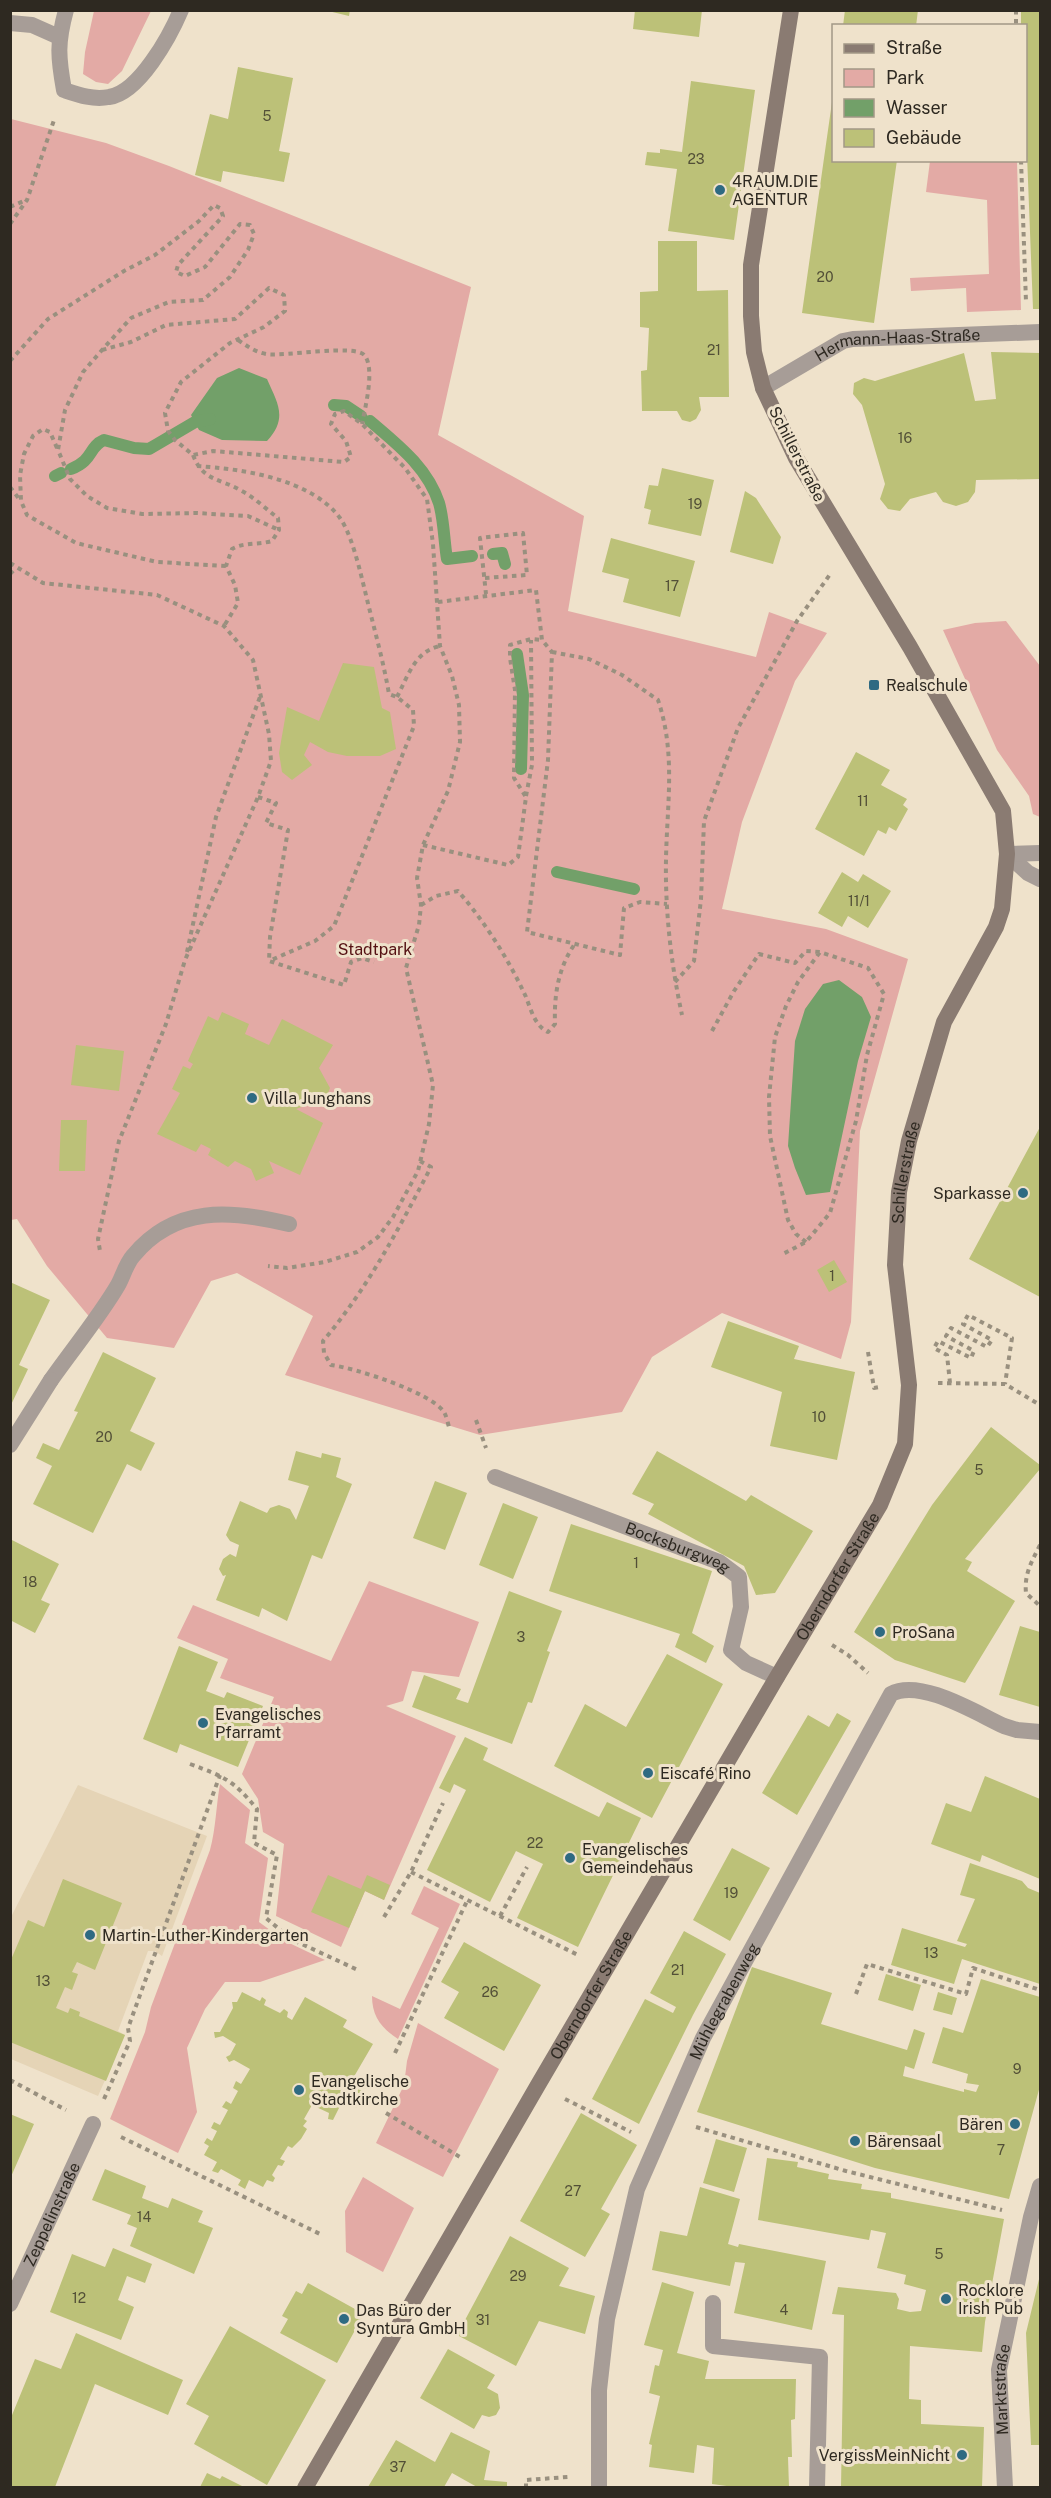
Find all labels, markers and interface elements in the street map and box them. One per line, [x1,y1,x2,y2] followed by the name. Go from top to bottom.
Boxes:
[832,24,1027,162] legend
[886,37,942,58] text: Straße
[886,67,924,88] text: Park
[886,97,948,118] text: Wasser
[263,108,272,124] house number: 5
[886,127,961,148] text: Gebäude
[687,151,705,167] house number: 23
[732,172,818,209] place label: 4RAUM.DIE AGENTUR
[713,183,727,197] marker: 4RAUM.DIE AGENTUR
[817,269,833,285] house number: 20
[811,325,981,365] street label: Hermann-Haas-Straße
[707,342,721,358] house number: 21
[765,403,829,505] street label: Schillerstraße
[898,430,912,446] house number: 16
[688,496,702,512] house number: 19
[665,578,679,594] house number: 17
[886,676,968,695] place label: Realschule
[867,678,881,692] marker: Realschule
[857,793,869,809] house number: 11
[848,893,870,909] house number: 11/1
[338,940,412,959] park label: Stadtpark
[264,1089,371,1108] place label: Villa Junghans
[245,1091,259,1105] marker: Villa Junghans
[888,1119,924,1225] street label: Schillerstraße
[933,1184,1011,1203] place label: Sparkasse
[1016,1186,1030,1200] marker: Sparkasse
[829,1268,835,1284] house number: 1
[812,1409,826,1425] house number: 10
[96,1429,112,1445] house number: 20
[975,1462,984,1478] house number: 5
[792,1508,883,1644] street label: Oberndorfer Straße
[623,1518,734,1577] street label: Bocksburgweg
[633,1555,639,1571] house number: 1
[23,1574,37,1590] house number: 18
[892,1623,955,1642] place label: ProSana
[873,1625,887,1639] marker: ProSana
[517,1629,526,1645] house number: 3
[215,1705,321,1742] place label: Evangelisches Pfarramt
[196,1716,210,1730] marker: Evangelisches Pfarramt
[660,1764,751,1783] place label: Eiscafé Rino
[641,1766,655,1780] marker: Eiscafé Rino
[527,1835,543,1851] house number: 22
[582,1840,693,1877] place label: Evangelisches Gemeindehaus
[563,1851,577,1865] marker: Evangelisches Gemeindehaus
[724,1885,738,1901] house number: 19
[102,1926,309,1945] place label: Martin-Luther-Kindergarten
[546,1927,636,2063] street label: Oberndorfer Straße
[83,1928,97,1942] marker: Martin-Luther-Kindergarten
[685,1939,763,2063] street label: Mühlegrabenweg
[924,1945,938,1961] house number: 13
[671,1962,685,1978] house number: 21
[36,1973,50,1989] house number: 13
[481,1984,499,2000] house number: 26
[1013,2061,1022,2077] house number: 9
[311,2072,409,2109] place label: Evangelische Stadtkirche
[292,2083,306,2097] marker: Evangelische Stadtkirche
[959,2115,1003,2134] place label: Bären
[1008,2117,1022,2131] marker: Bären
[867,2132,942,2151] place label: Bärensaal
[848,2134,862,2148] marker: Bärensaal
[997,2142,1005,2158] house number: 7
[19,2159,84,2269] street label: Zeppelinstraße
[565,2183,581,2199] house number: 27
[137,2209,151,2225] house number: 14
[935,2246,944,2262] house number: 5
[509,2268,527,2284] house number: 29
[958,2281,1024,2318] place label: Rocklore Irish Pub
[72,2290,86,2306] house number: 12
[939,2292,953,2306] marker: Rocklore Irish Pub
[356,2301,466,2338] place label: Das Büro der Syntura GmbH
[780,2302,789,2318] house number: 4
[337,2312,351,2326] marker: Das Büro der Syntura GmbH
[476,2312,490,2328] house number: 31
[990,2342,1014,2435] street label: Marktstraße
[819,2446,950,2465] place label: VergissMeinNicht
[955,2448,969,2462] marker: VergissMeinNicht
[390,2459,406,2475] house number: 37

